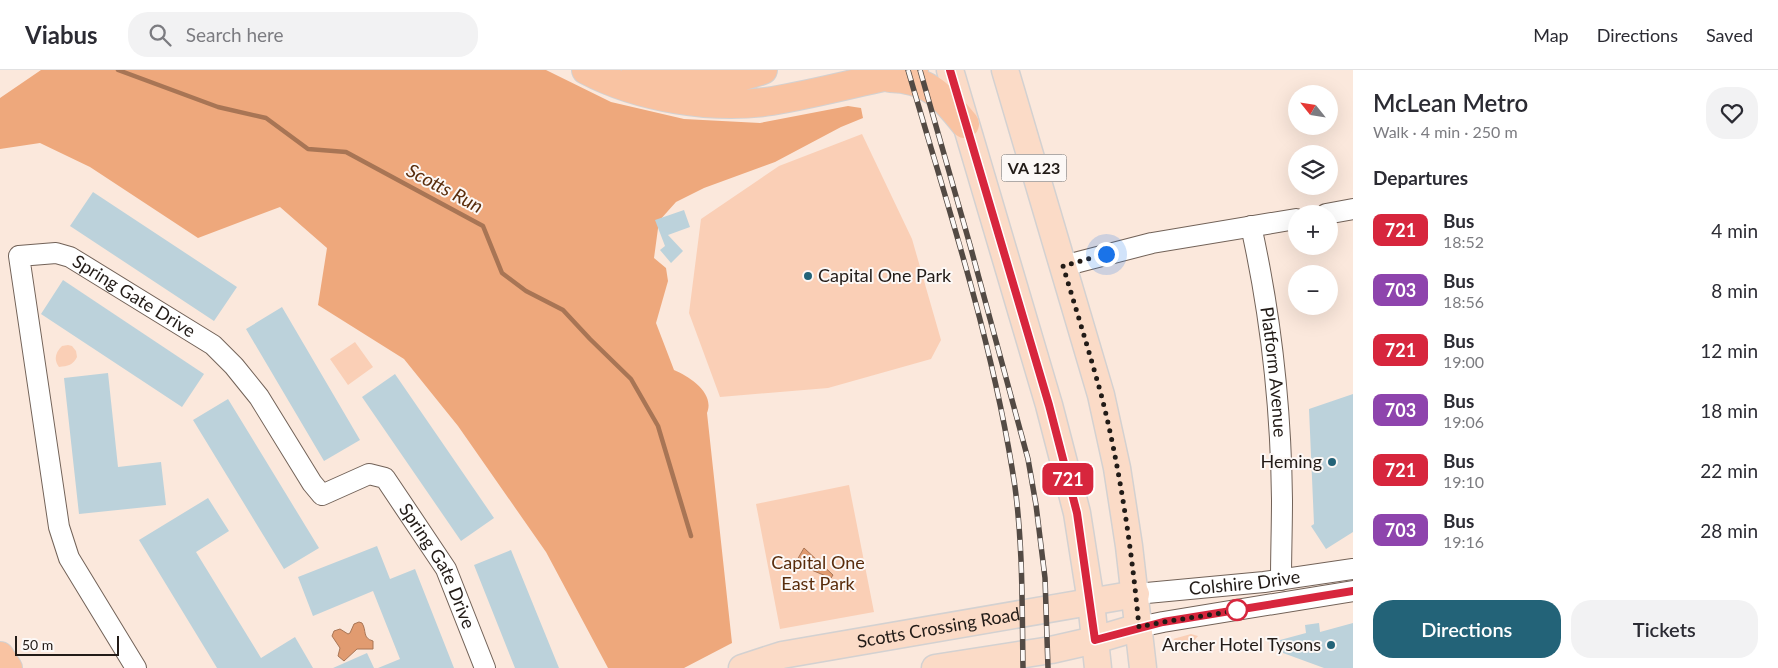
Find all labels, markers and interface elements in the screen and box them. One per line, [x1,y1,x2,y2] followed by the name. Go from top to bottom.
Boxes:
[128,12,478,57] search box
[25,20,98,49] text: Viabus
[146,21,174,49] icon: search
[186,23,284,46] text: Search here
[1533,24,1569,46] text: Map
[1597,24,1678,46] text: Directions
[1706,24,1753,46] text: Saved
[1288,85,1338,135] north arrow
[1288,85,1338,315] map controls
[1706,87,1758,139] button: heart
[1373,88,1528,117] text: McLean Metro
[1373,122,1518,141] text: Walk · 4 min · 250 m
[1288,145,1338,195] button: layers
[1002,155,1066,182] road number: VA 123
[403,158,487,217] water label: Scotts Run
[1373,166,1468,189] text: Departures
[1288,205,1338,255] button: +
[1443,209,1474,232] text: Bus
[1385,219,1416,241] text: 721
[1711,219,1758,242] text: 4 min
[1443,232,1484,251] text: 18:52
[1094,242,1119,267] your location
[69,249,200,342] street label: Spring Gate Drive
[818,264,952,286] place label: Capital One Park
[1288,265,1338,315] button: −
[1443,269,1474,292] text: Bus
[802,270,814,282] marker: Capital One Park
[1385,279,1416,301] text: 703
[1711,279,1758,302] text: 8 min
[1443,292,1484,311] text: 18:56
[1256,305,1292,438] street label: Platform Avenue
[1443,329,1474,352] text: Bus
[1385,339,1416,361] text: 721
[1700,339,1758,362] text: 12 min
[1443,352,1484,371] text: 19:00
[1443,389,1474,412] text: Bus
[1385,399,1416,421] text: 703
[1700,399,1758,422] text: 18 min
[1443,412,1484,431] text: 19:06
[1443,449,1474,472] text: Bus
[1261,450,1322,472] place label: Heming
[1326,456,1338,468] marker: Heming
[1385,459,1416,481] text: 721
[1700,459,1758,482] text: 22 min
[1039,463,1097,495] line badge: 721
[1052,468,1084,490] text: 721
[1443,472,1484,491] text: 19:10
[395,499,480,632] street label: Spring Gate Drive
[1443,509,1474,532] text: Bus
[1385,519,1416,541] text: 703
[1700,519,1758,542] text: 28 min
[1443,532,1484,551] text: 19:16
[771,551,865,594] park label: Capital One East Park
[1188,565,1301,599] street label: Colshire Drive
[1226,599,1248,621] unlabelled marker
[1373,600,1561,658] button: Directions
[1571,600,1758,658] button: Tickets
[855,602,1022,652] street label: Scotts Crossing Road
[15,633,119,656] scale bar
[1162,633,1321,655] place label: Archer Hotel Tysons
[22,636,53,653] text: 50 m
[1325,639,1337,651] marker: Archer Hotel Tysons

